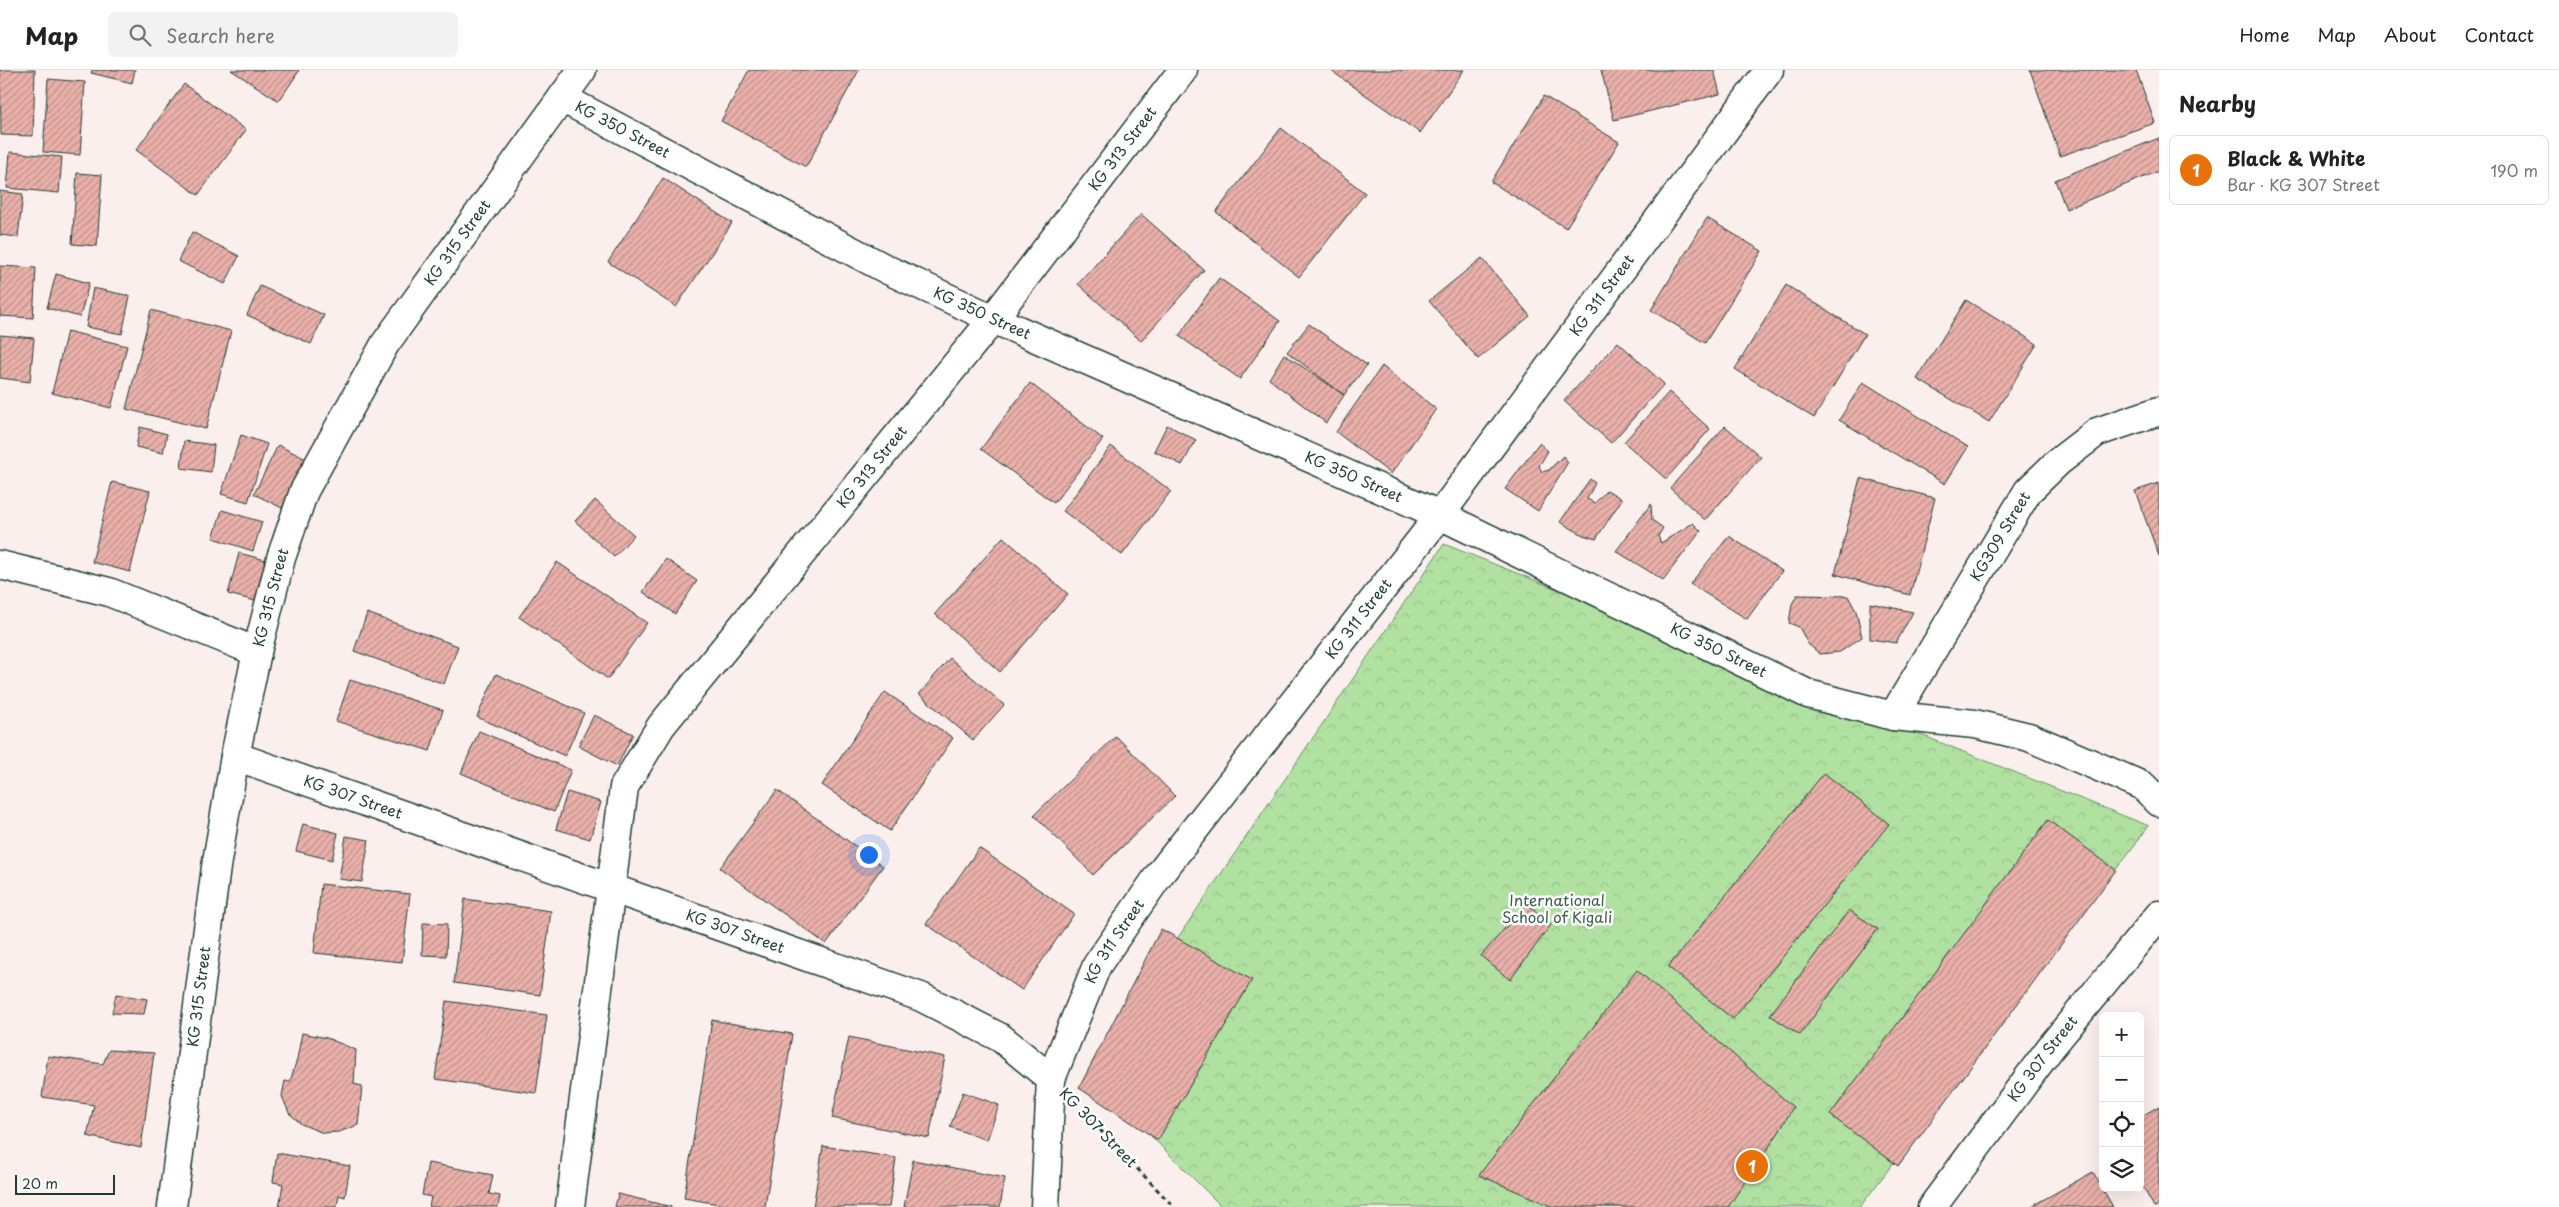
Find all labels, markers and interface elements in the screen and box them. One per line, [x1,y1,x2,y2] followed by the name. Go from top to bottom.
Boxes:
[108,12,458,57] search box
[25,17,78,53] text: Map
[126,21,154,49] icon: search
[166,21,275,49] text: Search here
[2239,21,2289,48] text: Home
[2317,21,2356,48] text: Map
[2384,21,2436,48] text: About
[2464,21,2534,48] text: Contact
[2179,87,2256,119] text: Nearby
[571,94,675,163] street label: KG 350 Street
[1082,101,1161,195] street label: KG 313 Street
[2227,144,2365,172] text: Black & White
[2192,158,2200,182] text: 1
[2490,158,2538,182] text: 190 m
[2227,172,2380,196] text: Bar · KG 307 Street
[418,194,495,290] street label: KG 315 Street
[1563,249,1639,340] street label: KG 311 Street
[930,280,1035,344] street label: KG 350 Street
[830,420,912,512] street label: KG 313 Street
[1302,444,1407,507] street label: KG 350 Street
[1963,487,2035,585] street label: KG309 Street
[246,544,294,649] street label: KG 315 Street
[1319,573,1396,663] street label: KG 311 Street
[1667,616,1771,682] street label: KG 350 Street
[301,768,406,824] street label: KG 307 Street
[856,842,882,868] your location
[1502,888,1612,928] park label: International School of Kigali
[1078,894,1149,987] street label: KG 311 Street
[683,902,788,958] street label: KG 307 Street
[180,945,216,1048] street label: KG 315 Street
[2001,1010,2082,1106] street label: KG 307 Street
[2099,1012,2144,1192] map controls
[2099,1012,2144,1057] button: +
[2099,1057,2144,1102] button: −
[1055,1082,1143,1172] street label: KG 307 Street
[2099,1102,2144,1147] button: locate
[1736,1147,1768,1185] pin: 1
[2099,1147,2144,1192] button: layers
[15,1172,115,1195] scale bar
[22,1173,58,1194] text: 20 m

